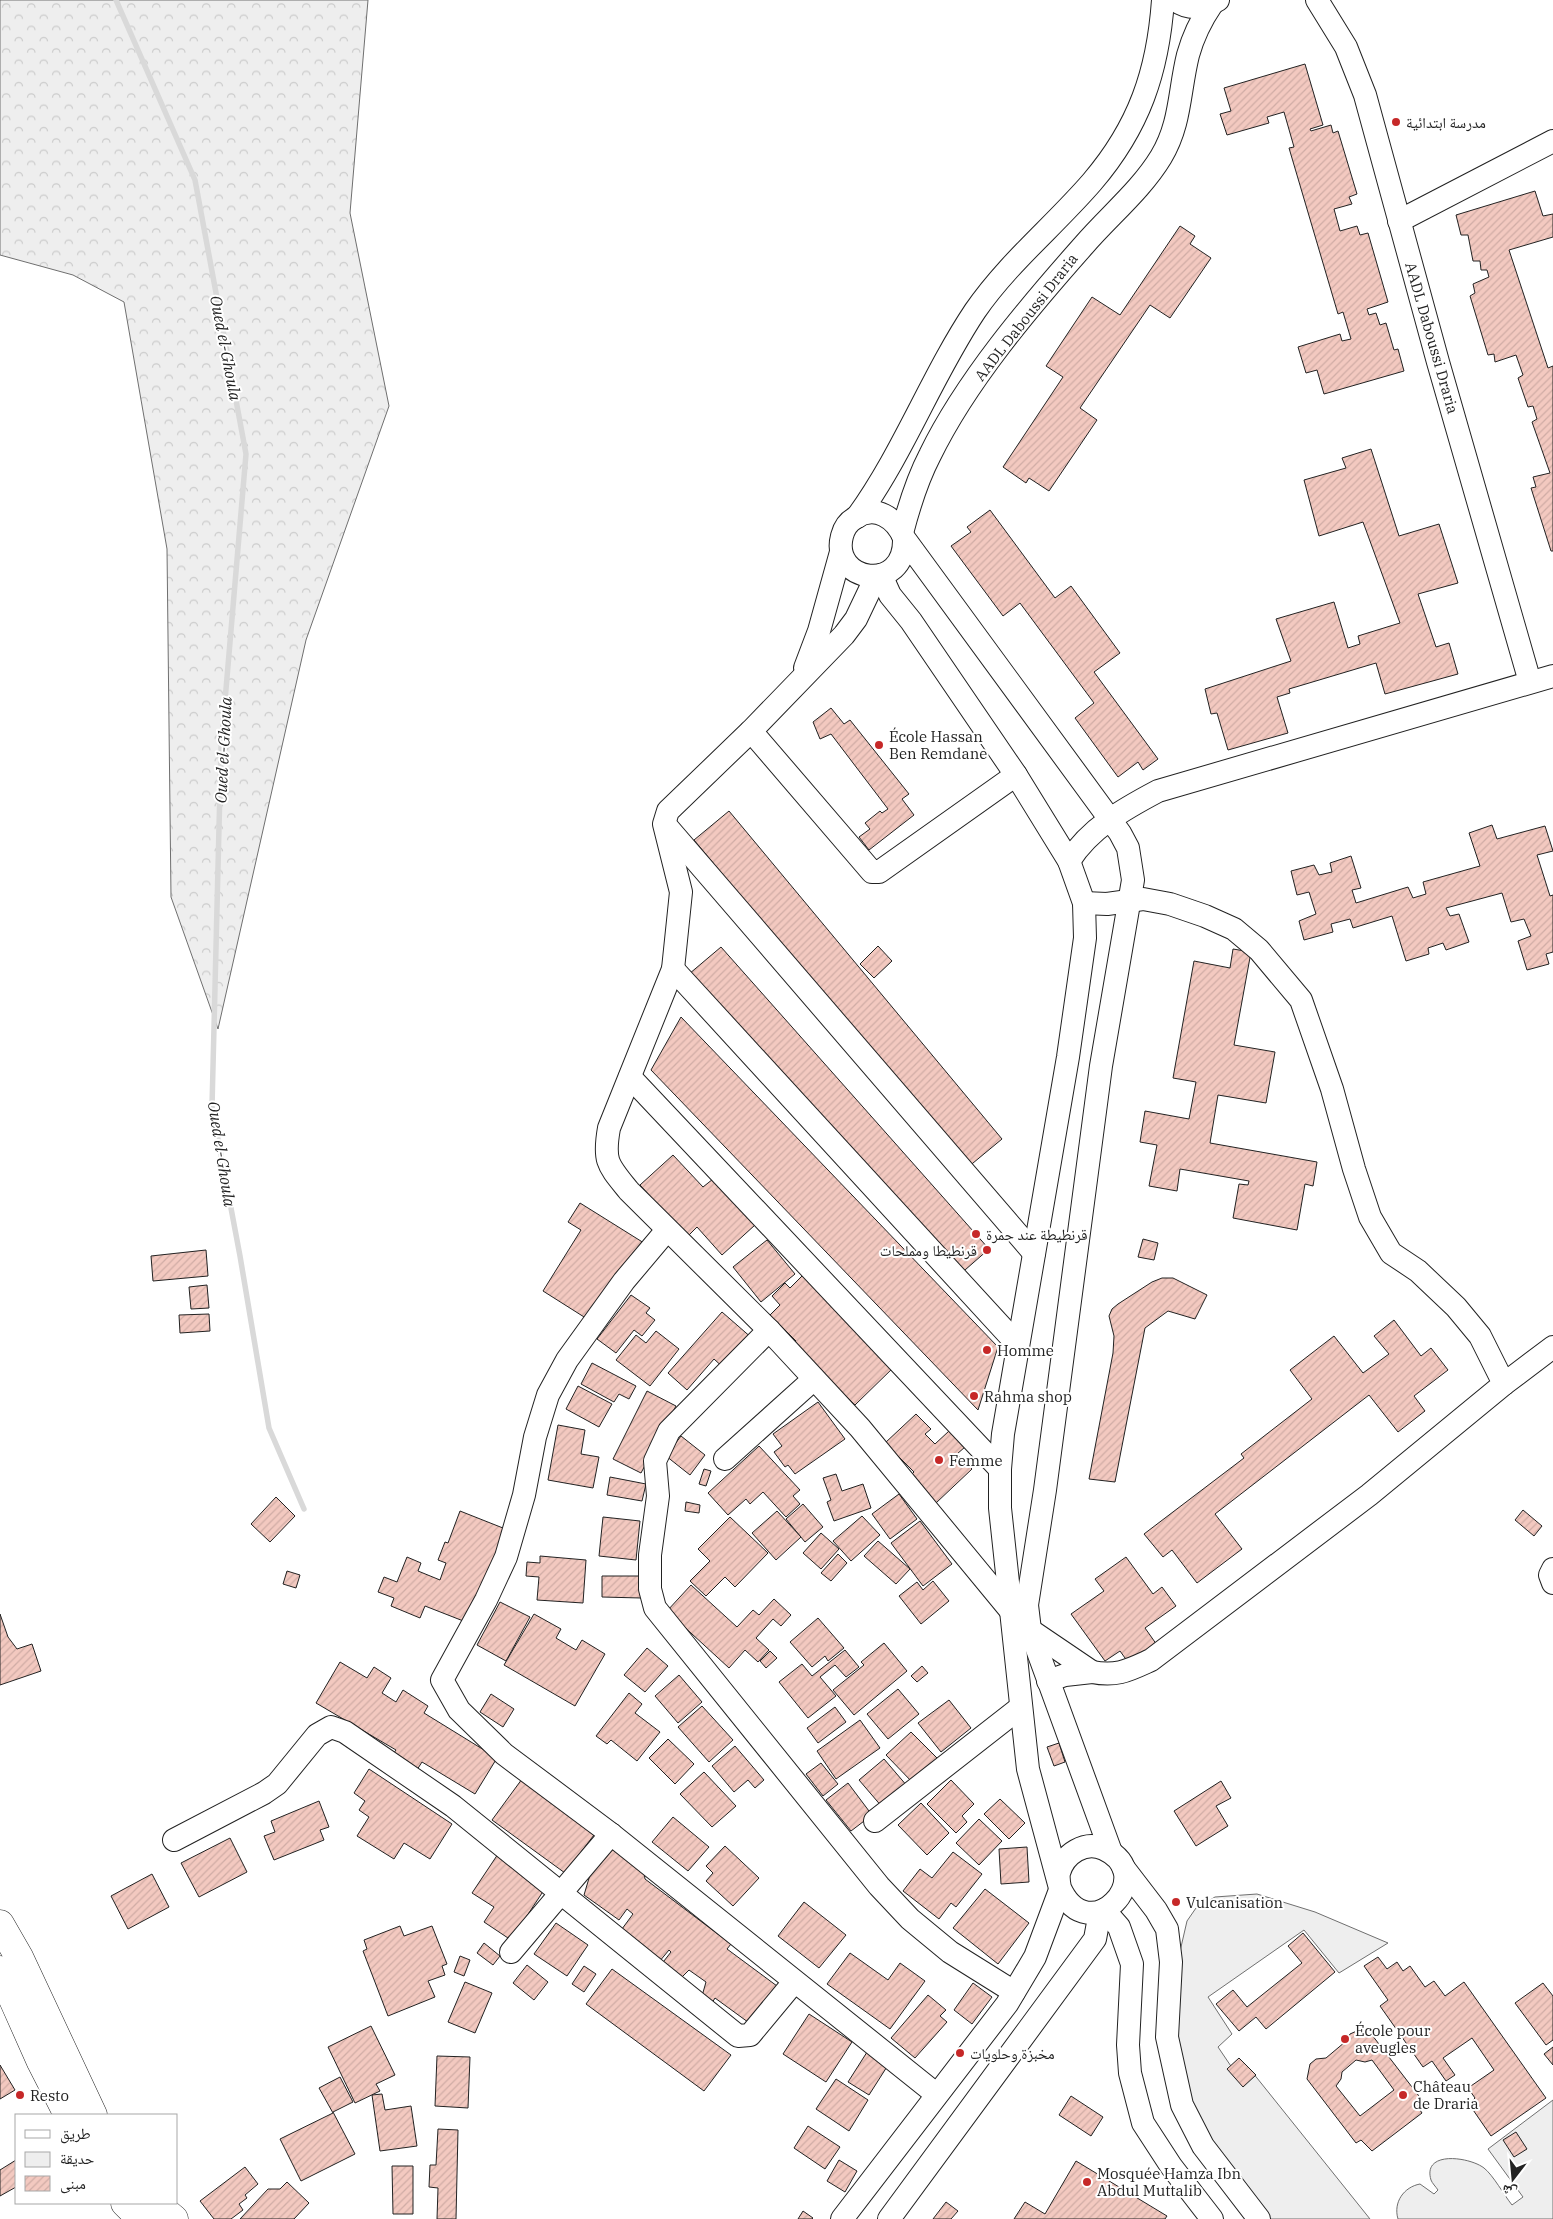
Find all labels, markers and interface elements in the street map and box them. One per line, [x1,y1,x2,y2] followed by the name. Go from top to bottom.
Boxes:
[1406,113,1486,132] place label: مدرسة ابتدائية
[1390,116,1402,128] marker: مدرسة ابتدائية
[970,249,1082,385] street label: AADL Daboussi Draria
[1401,260,1463,416] street label: AADL Daboussi Draria
[206,294,246,403] water label: Oued el-Ghoula
[210,696,236,804] water label: Oued el-Ghoula
[889,727,987,763] place label: École Hassan Ben Remdane
[873,739,885,751] marker: École Hassan Ben Remdane
[204,1100,240,1209] water label: Oued el-Ghoula
[986,1225,1087,1244] place label: قرنطيطة عند حمرة
[970,1228,982,1240] marker: قرنطيطة عند حمرة
[880,1241,977,1260] place label: قرنطيطا ومملحات
[981,1244,993,1256] marker: قرنطيطا ومملحات
[997,1341,1054,1360] place label: Homme
[981,1344,993,1356] marker: Homme
[984,1387,1072,1406] place label: Rahma shop
[968,1390,980,1402] marker: Rahma shop
[949,1451,1002,1470] place label: Femme
[933,1454,945,1466] marker: Femme
[1186,1893,1283,1912] place label: Vulcanisation
[1170,1896,1182,1908] marker: Vulcanisation
[1355,2021,1431,2057] place label: École pour aveugles
[1339,2033,1351,2045] marker: École pour aveugles
[970,2044,1055,2063] place label: مخبزة وحلويات
[954,2047,966,2059] marker: مخبزة وحلويات
[1413,2077,1479,2113] place label: Château de Draria
[30,2086,69,2105] place label: Resto
[14,2089,26,2101] marker: Resto
[1397,2089,1409,2101] marker: Château de Draria
[15,2114,178,2204] legend
[60,2124,91,2144] text: طريق
[60,2149,95,2168] text: حديقة
[1488,2154,1538,2204] north arrow
[1097,2164,1241,2200] place label: Mosquée Hamza Ibn Abdul Muttalib
[60,2174,86,2194] text: مبنى
[1081,2176,1093,2188] marker: Mosquée Hamza Ibn Abdul Muttalib
[1500,2181,1519,2202] text: ش

